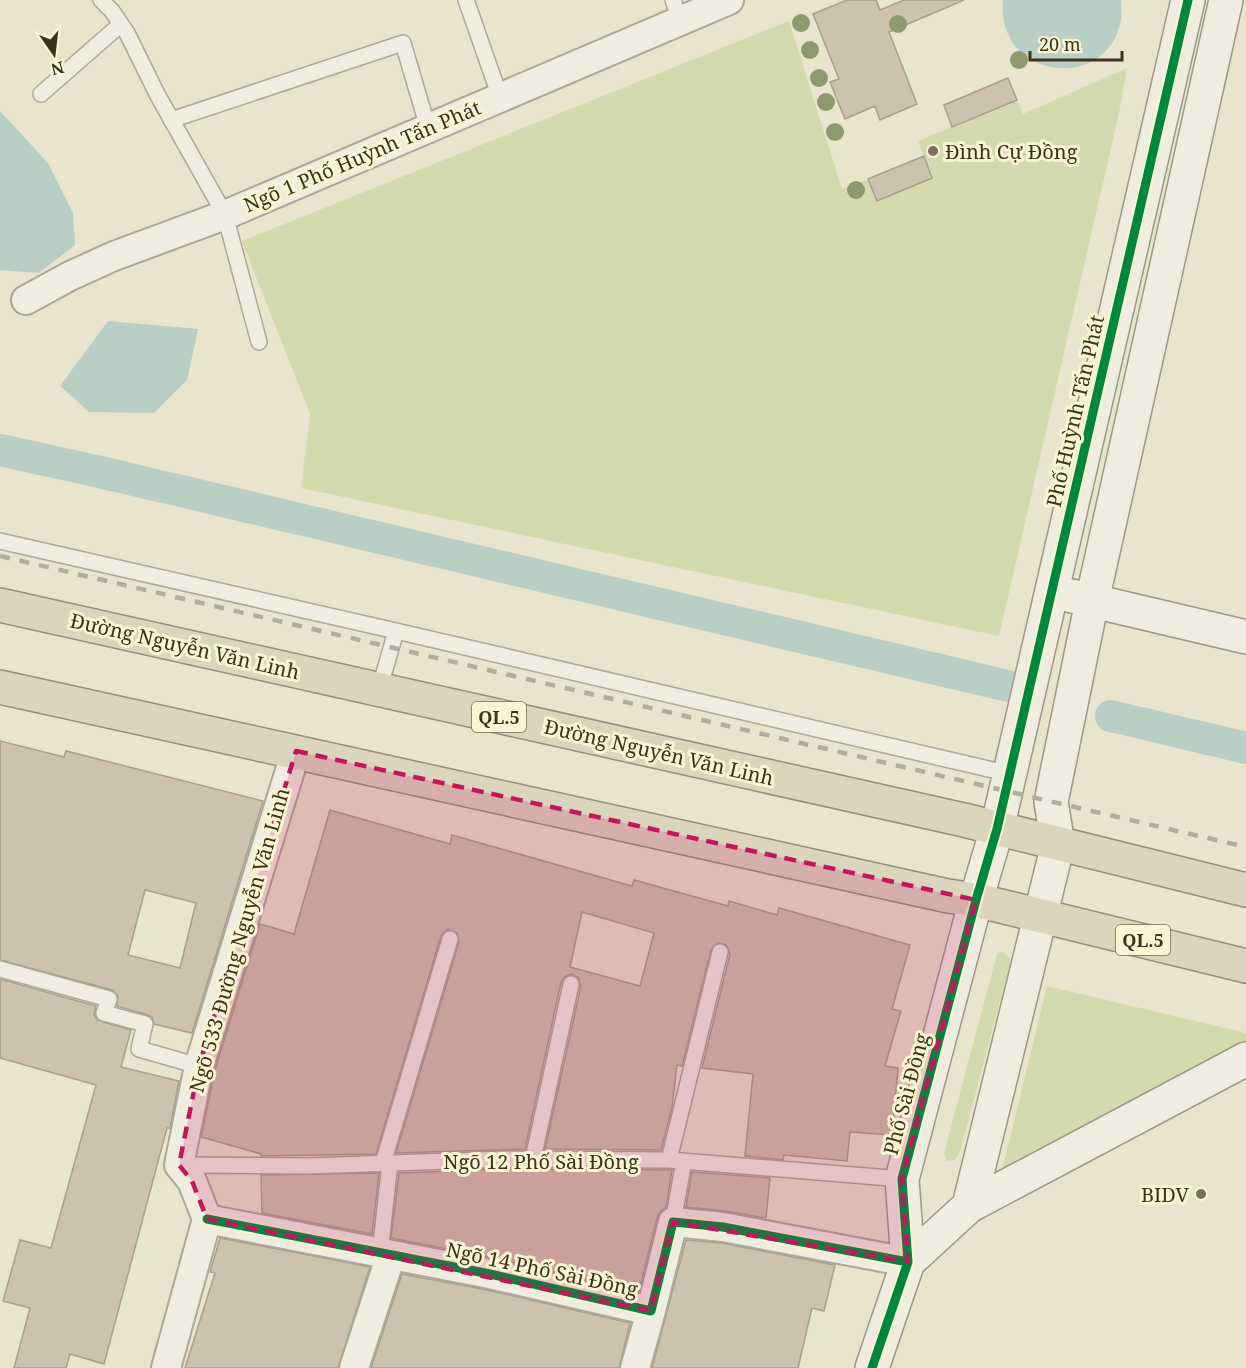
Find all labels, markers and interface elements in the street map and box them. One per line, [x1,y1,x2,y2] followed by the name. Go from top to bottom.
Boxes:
[24,24,84,84] north arrow
[1030,24,1122,62] scale bar
[1039,32,1081,56] text: 20 m
[48,56,66,81] text: N
[239,94,485,218] street label: Ngõ 1 Phố Huỳnh Tấn Phát
[945,138,1078,165] place label: Đình Cự Đồng
[926,144,940,158] marker: Đình Cự Đồng
[1040,312,1110,510] street label: Phố Huỳnh Tấn Phát
[68,606,303,686] street label: Đường Nguyễn Văn Linh
[472,702,526,732] road number: QL.5
[542,712,777,792] street label: Đường Nguyễn Văn Linh
[182,784,296,1096] street label: Ngõ 533 Đường Nguyễn Văn Linh
[1116,925,1170,955] road number: QL.5
[877,1030,935,1158] street label: Phố Sài Đồng
[443,1148,639,1175] street label: Ngõ 12 Phố Sài Đồng
[1141,1181,1189,1208] place label: BIDV
[1194,1187,1208,1201] marker: BIDV
[444,1235,641,1303] street label: Ngõ 14 Phố Sài Đồng

